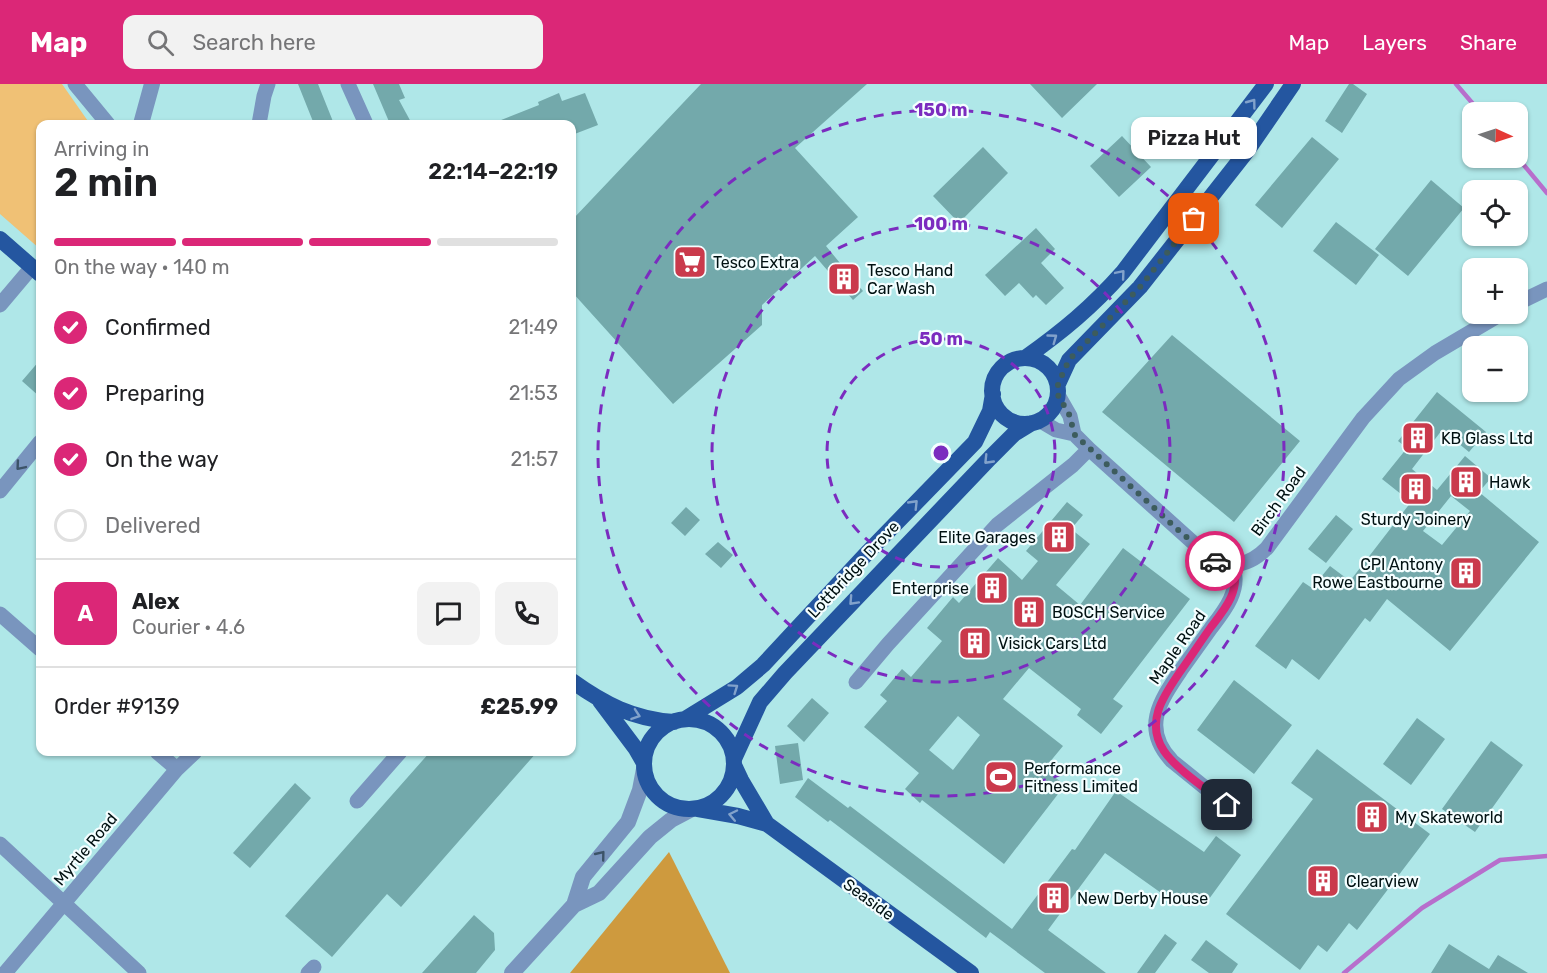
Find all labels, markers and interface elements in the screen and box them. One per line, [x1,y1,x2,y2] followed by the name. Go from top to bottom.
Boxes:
[123,15,543,69] search box
[30,26,87,59] text: Map
[144,26,177,59] icon: search
[192,29,316,56] text: Search here
[1288,30,1329,55] text: Map
[1362,30,1427,55] text: Layers
[1460,30,1517,55] text: Share
[1245,98,1256,109] one-way arrow
[914,99,968,121] text: 150 m
[1462,102,1528,168] north arrow
[1462,102,1528,402] map controls
[1131,117,1257,159] callout: Pizza Hut
[1148,126,1240,150] text: Pizza Hut
[54,137,149,161] text: Arriving in
[428,158,558,185] text: 22:14–22:19
[54,160,158,206] text: 2 min
[1462,180,1528,246] button: locate
[1168,193,1219,244] pin
[1177,202,1210,235] icon: bag
[914,213,968,235] text: 100 m
[672,244,708,280] supermarket icon: Tesco Extra
[713,253,799,272] place label: Tesco Extra
[54,255,230,279] text: On the way · 140 m
[1462,258,1528,324] button: +
[826,261,862,297] building icon: Tesco Hand Car Wash
[867,261,953,298] place label: Tesco Hand Car Wash
[1113,270,1124,281] one-way arrow
[54,311,87,344] icon: check
[105,314,211,341] text: Confirmed
[508,315,558,339] text: 21:49
[919,328,963,350] text: 50 m
[1047,334,1058,345] one-way arrow
[1462,336,1528,402] button: −
[54,377,87,410] icon: check
[105,380,205,407] text: Preparing
[509,381,558,405] text: 21:53
[1400,420,1436,456] building icon: KB Glass Ltd
[1441,429,1533,448] place label: KB Glass Ltd
[54,443,87,476] icon: check
[931,443,951,463] centre of rings
[105,446,219,473] text: On the way
[510,447,558,471] text: 21:57
[984,452,995,463] one-way arrow
[17,459,28,470] one-way arrow
[1247,463,1310,540] street label: Birch Road
[1448,464,1484,500] building icon: Hawk
[1398,471,1434,507] building icon: Sturdy Joinery
[1489,473,1531,492] place label: Hawk
[907,501,918,512] one-way arrow
[1361,510,1471,529] place label: Sturdy Joinery
[105,512,201,539] text: Delivered
[804,517,903,622] street label: Lottbridge Drove
[1041,519,1077,555] building icon: Elite Garages
[938,528,1036,547] place label: Elite Garages
[1185,531,1245,591] courier
[1199,545,1232,578] icon: car
[1312,555,1443,592] place label: CPI Antony Rowe Eastbourne
[1448,555,1484,591] building icon: CPI Antony Rowe Eastbourne
[974,570,1010,606] building icon: Enterprise
[892,579,969,598] place label: Enterprise
[417,582,480,645] button: chat
[495,582,558,645] button: phone
[132,588,180,615] text: Alex
[850,594,861,605] one-way arrow
[1011,594,1047,630] building icon: BOSCH Service
[78,600,93,627] text: A
[1052,603,1165,622] place label: BOSCH Service
[1145,607,1210,688] street label: Maple Road
[132,615,245,639] text: Courier · 4.6
[957,625,993,661] building icon: Visick Cars Ltd
[998,634,1107,653] place label: Visick Cars Ltd
[727,684,738,695] one-way arrow
[54,693,180,720] text: Order #9139
[480,693,558,720] text: £25.99
[630,708,641,720] one-way arrow
[983,759,1019,795] sports icon: Performance Fitness Limited
[1024,759,1138,796] place label: Performance Fitness Limited
[1201,779,1252,830] pin
[1210,788,1243,821] icon: home
[1354,799,1390,835] building icon: My Skateworld
[1395,808,1503,827] place label: My Skateworld
[50,809,121,889] street label: Myrtle Road
[728,809,738,822] one-way arrow
[594,850,605,861] one-way arrow
[1305,863,1341,899] building icon: Clearview
[1346,872,1419,891] place label: Clearview
[840,875,898,924] street label: Seaside
[1036,880,1072,916] building icon: New Derby House
[1077,889,1208,908] place label: New Derby House

